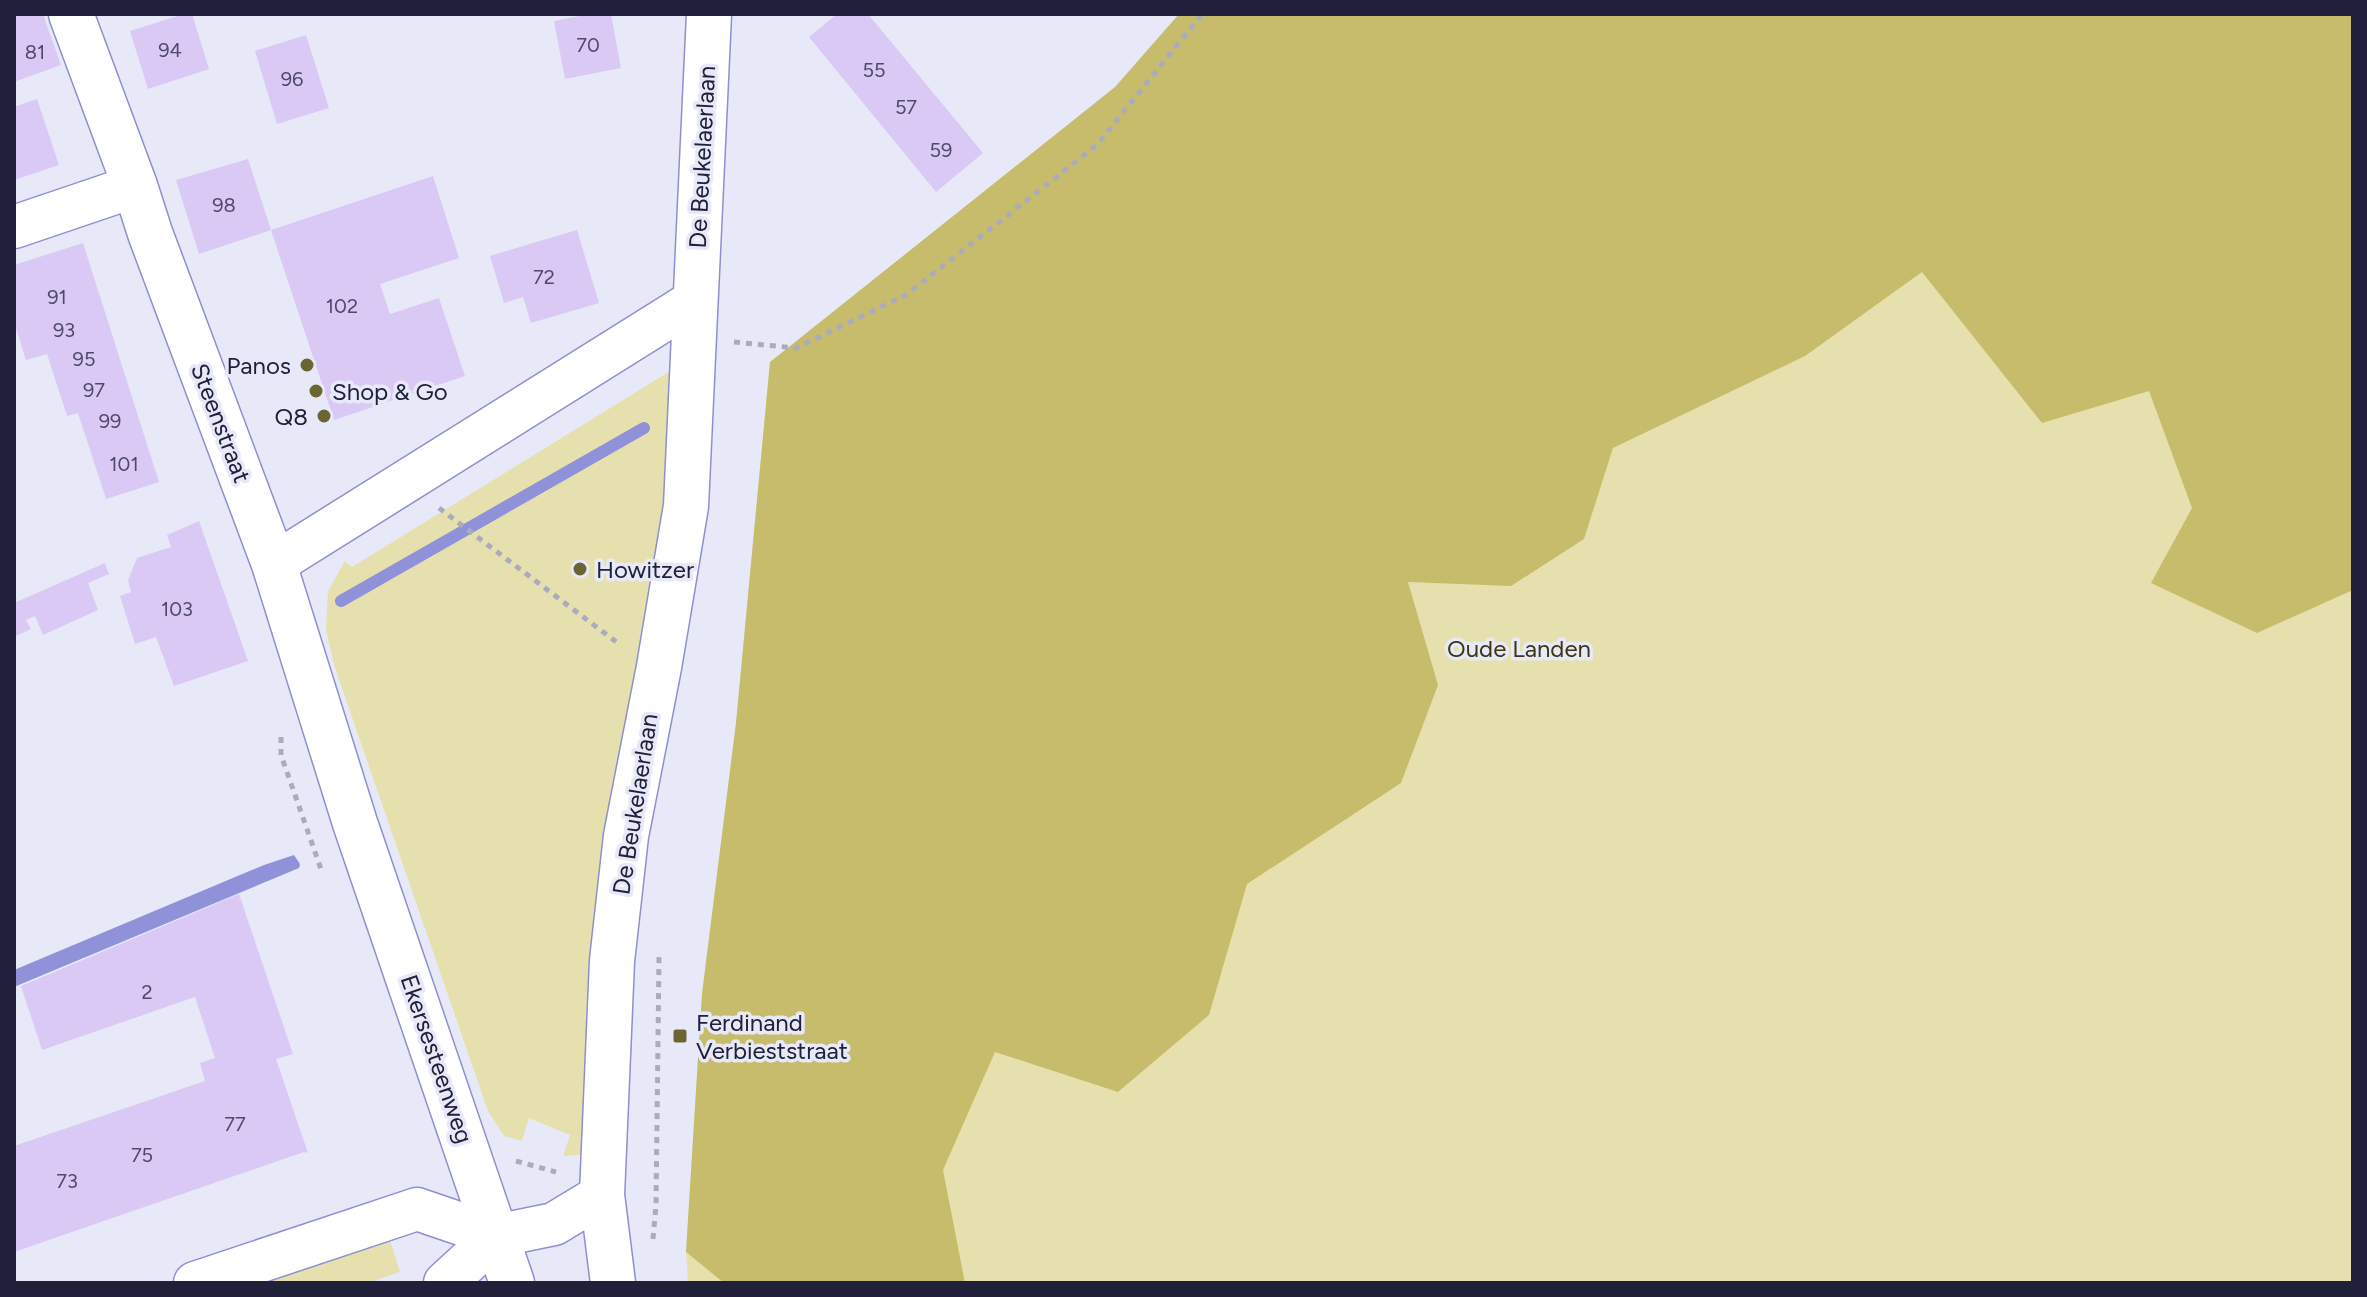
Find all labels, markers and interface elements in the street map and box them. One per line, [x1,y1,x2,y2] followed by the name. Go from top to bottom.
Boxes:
[576,33,600,57] house number: 70
[158,38,182,62] house number: 94
[25,40,45,64] house number: 81
[863,58,886,82] house number: 55
[683,65,721,249] street label: De Beukelaerlaan
[281,67,303,91] house number: 96
[895,95,917,119] house number: 57
[930,138,952,162] house number: 59
[212,193,236,217] house number: 98
[533,265,555,289] house number: 72
[47,285,67,309] house number: 91
[326,294,358,318] house number: 102
[53,318,75,342] house number: 93
[73,347,95,371] house number: 95
[227,351,291,380] place label: Panos
[298,356,316,374] marker: Panos
[185,359,257,487] street label: Steenstraat
[332,377,448,406] place label: Shop & Go
[83,378,105,402] house number: 97
[307,382,325,400] marker: Shop & Go
[275,402,308,431] place label: Q8
[315,407,333,425] marker: Q8
[99,409,121,433] house number: 99
[109,452,139,476] house number: 101
[596,555,694,584] place label: Howitzer
[571,560,589,578] marker: Howitzer
[161,597,193,621] house number: 103
[1447,634,1591,663] park label: Oude Landen
[606,711,664,897] street label: De Beukelaerlaan
[395,971,479,1147] street label: Ekersesteenweg
[141,980,153,1004] house number: 2
[696,1008,848,1065] place label: Ferdinand Verbieststraat
[671,1027,689,1045] marker: Ferdinand Verbieststraat
[224,1112,246,1136] house number: 77
[131,1143,153,1167] house number: 75
[56,1169,78,1193] house number: 73

